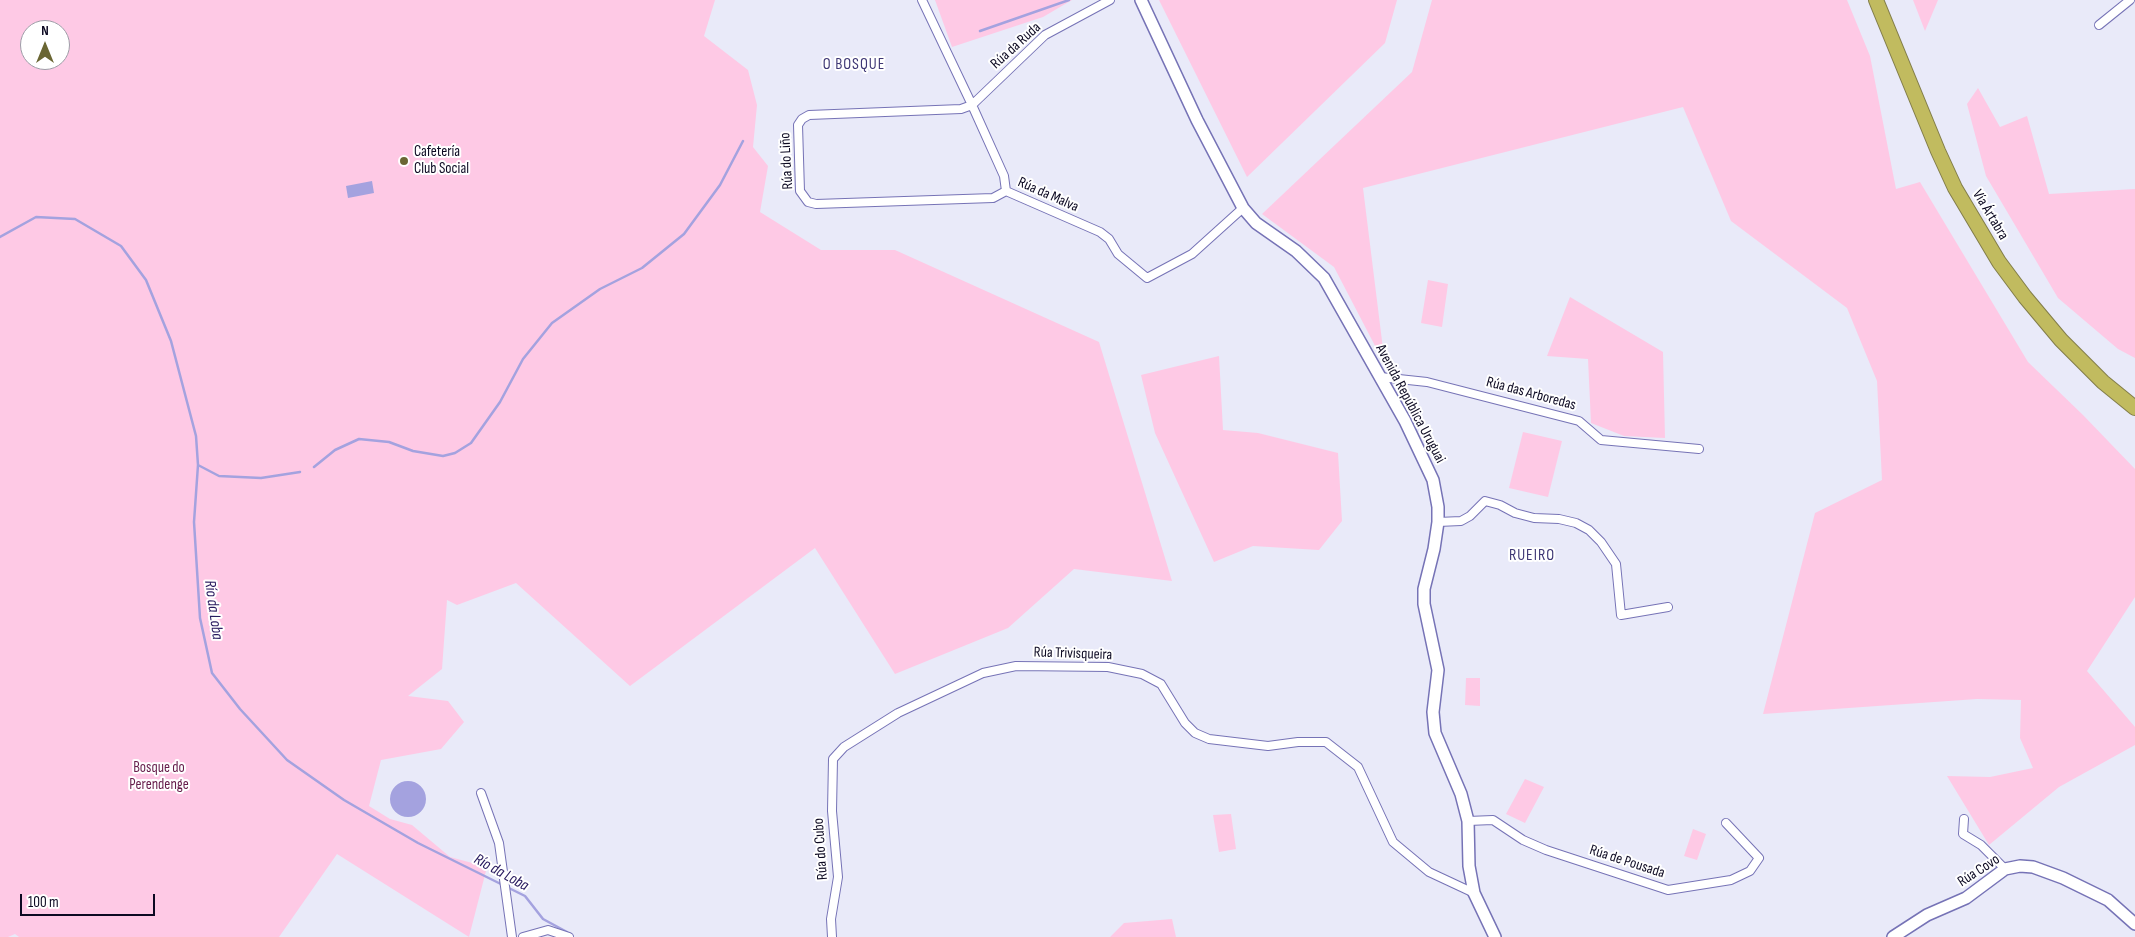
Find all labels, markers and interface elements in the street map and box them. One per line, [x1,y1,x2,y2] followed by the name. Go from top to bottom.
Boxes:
[987,19,1045,73] street label: Rúa da Ruda
[20,20,70,70] north arrow
[41,22,49,39] text: N
[822,55,886,75] district label: O BOSQUE
[777,132,797,190] street label: Rúa do Liño
[414,143,469,178] place label: Cafetería Club Social
[398,155,410,167] marker: Cafetería Club Social
[1015,174,1081,216] street label: Rúa da Malva
[1968,187,2012,243] street label: Vía Ártabra
[1371,342,1449,466] street label: Avenida República Uruguai
[1484,373,1578,415] street label: Rúa das Arboredas
[1508,546,1556,566] district label: RUEIRO
[199,579,227,641] water label: Río da Loba
[1033,644,1113,664] street label: Rúa Trivisqueira
[129,759,189,794] park label: Bosque do Perendenge
[810,817,832,881] street label: Rúa do Cubo
[1587,841,1667,883] street label: Rúa de Pousada
[470,850,532,896] water label: Río da Loba
[1955,851,2003,891] street label: Rúa Covo
[22,884,158,916] scale bar
[28,893,59,912] text: 100 m

